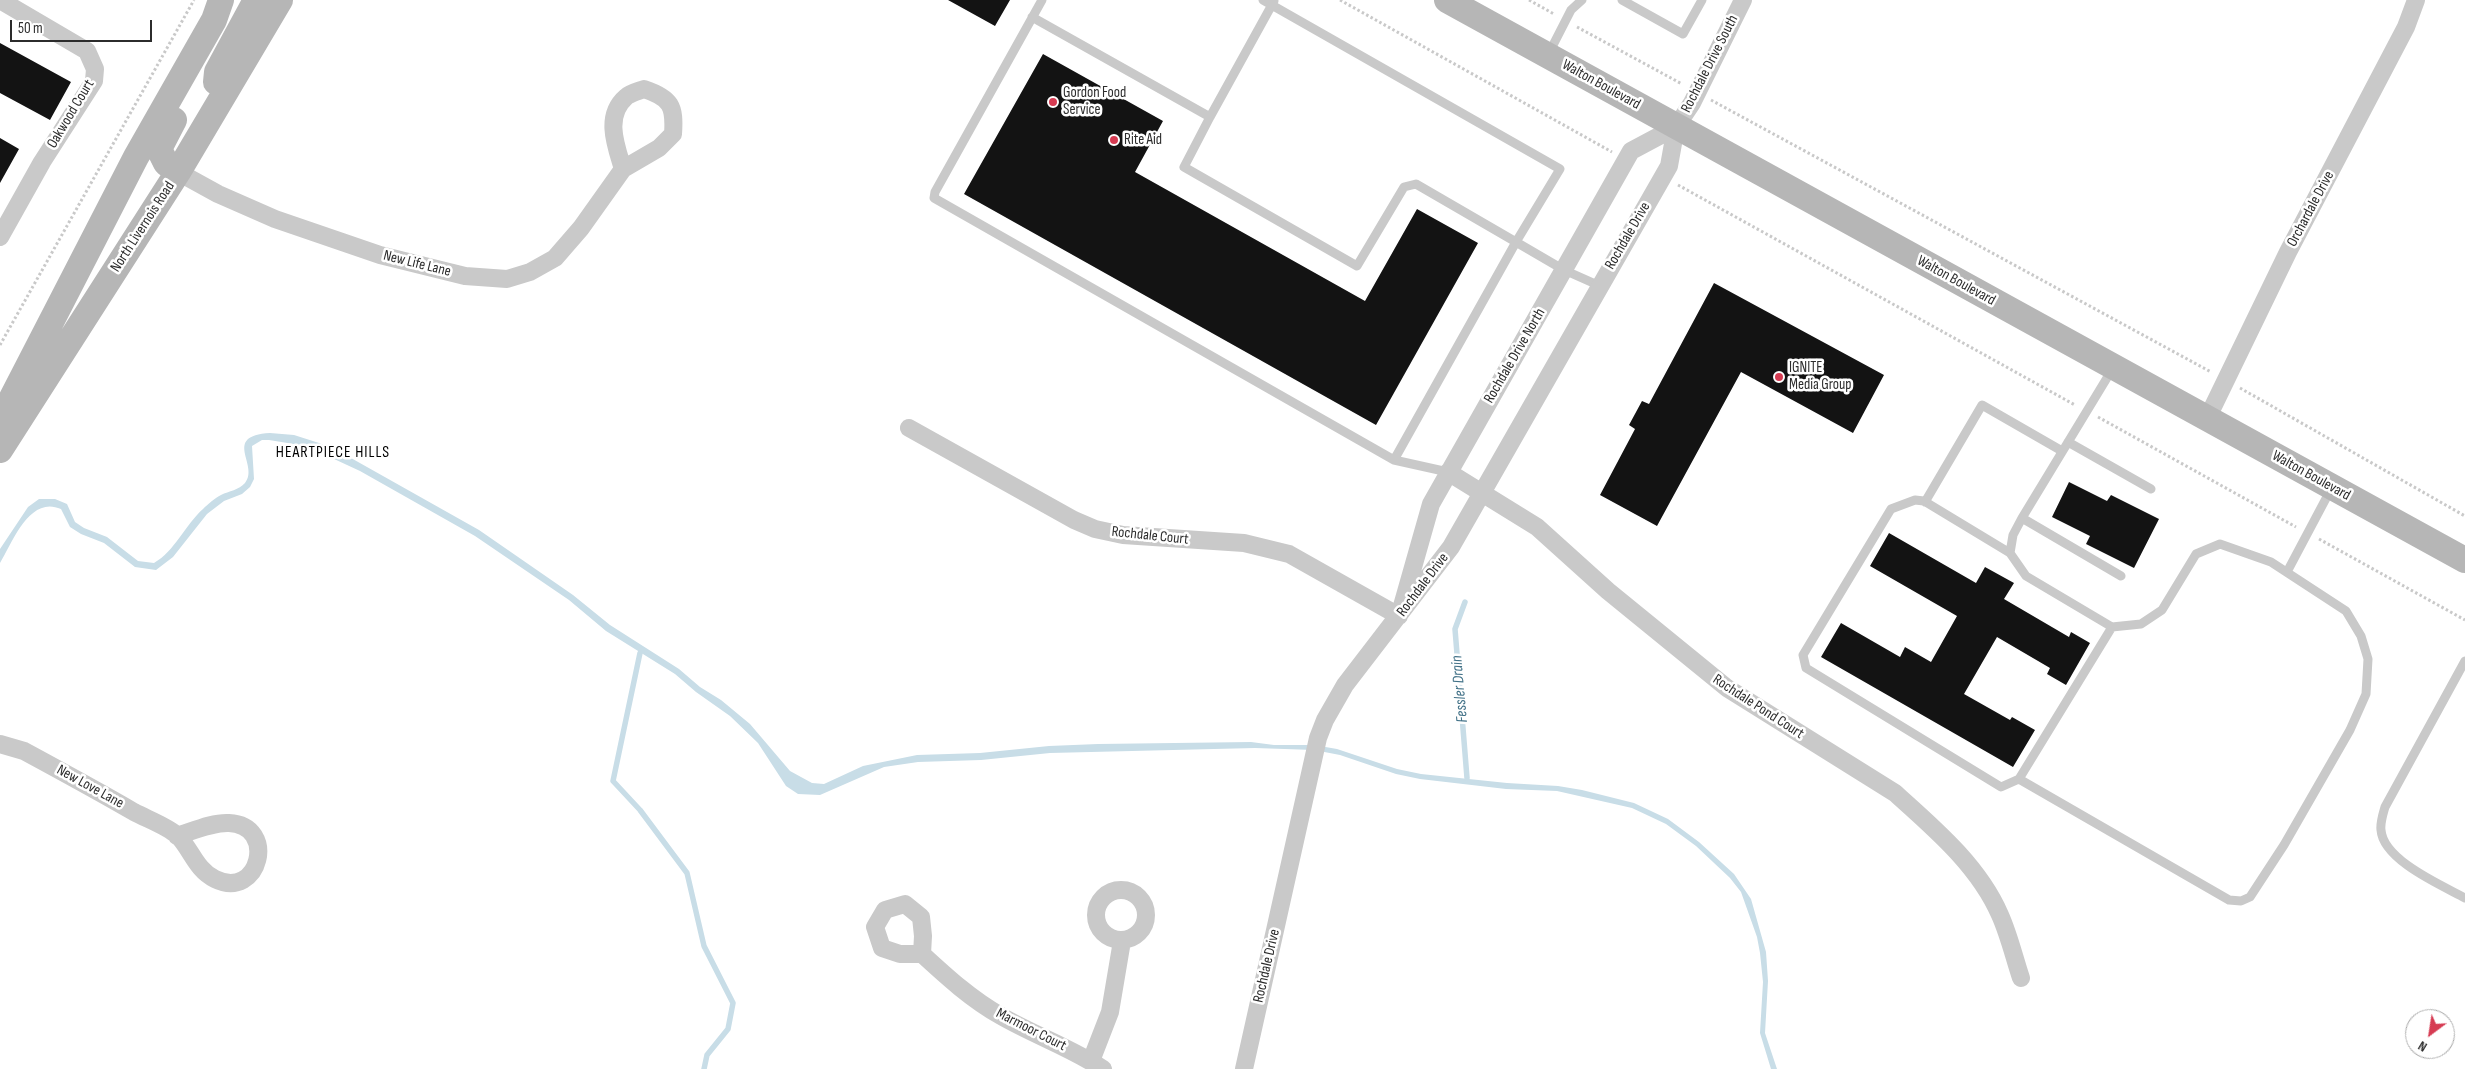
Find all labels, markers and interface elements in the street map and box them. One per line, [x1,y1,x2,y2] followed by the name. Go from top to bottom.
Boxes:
[12,10,155,42] scale bar
[1678,12,1742,116] street label: Rochdale Drive South
[18,19,43,38] text: 50 m
[1559,56,1643,114] street label: Walton Boulevard
[43,76,99,152] street label: Oakwood Court
[1063,84,1126,119] place label: Gordon Food Service
[1047,96,1059,108] marker: Gordon Food Service
[1124,131,1162,149] place label: Rite Aid
[1108,134,1120,146] marker: Rite Aid
[2284,168,2338,250] street label: Orchardale Drive
[107,178,179,276] street label: North Livernois Road
[1602,199,1654,273] street label: Rochdale Drive
[381,247,453,281] street label: New Life Lane
[1914,252,1998,310] street label: Walton Boulevard
[1481,305,1549,407] street label: Rochdale Drive North
[1789,359,1851,394] place label: IGNITE Media Group
[1773,371,1785,383] marker: IGNITE Media Group
[274,443,392,463] district label: HEARTPIECE HILLS
[2269,447,2353,505] street label: Walton Boulevard
[1111,523,1189,549] street label: Rochdale Court
[1393,550,1453,620] street label: Rochdale Drive
[1448,655,1472,723] water label: Fessler Drain
[1709,671,1807,743] street label: Rochdale Pond Court
[53,761,127,813] street label: New Love Lane
[1250,928,1284,1004] street label: Rochdale Drive
[993,1005,1069,1055] street label: Marmoor Court
[2405,1009,2455,1059] north arrow
[2415,1037,2430,1056] text: N

